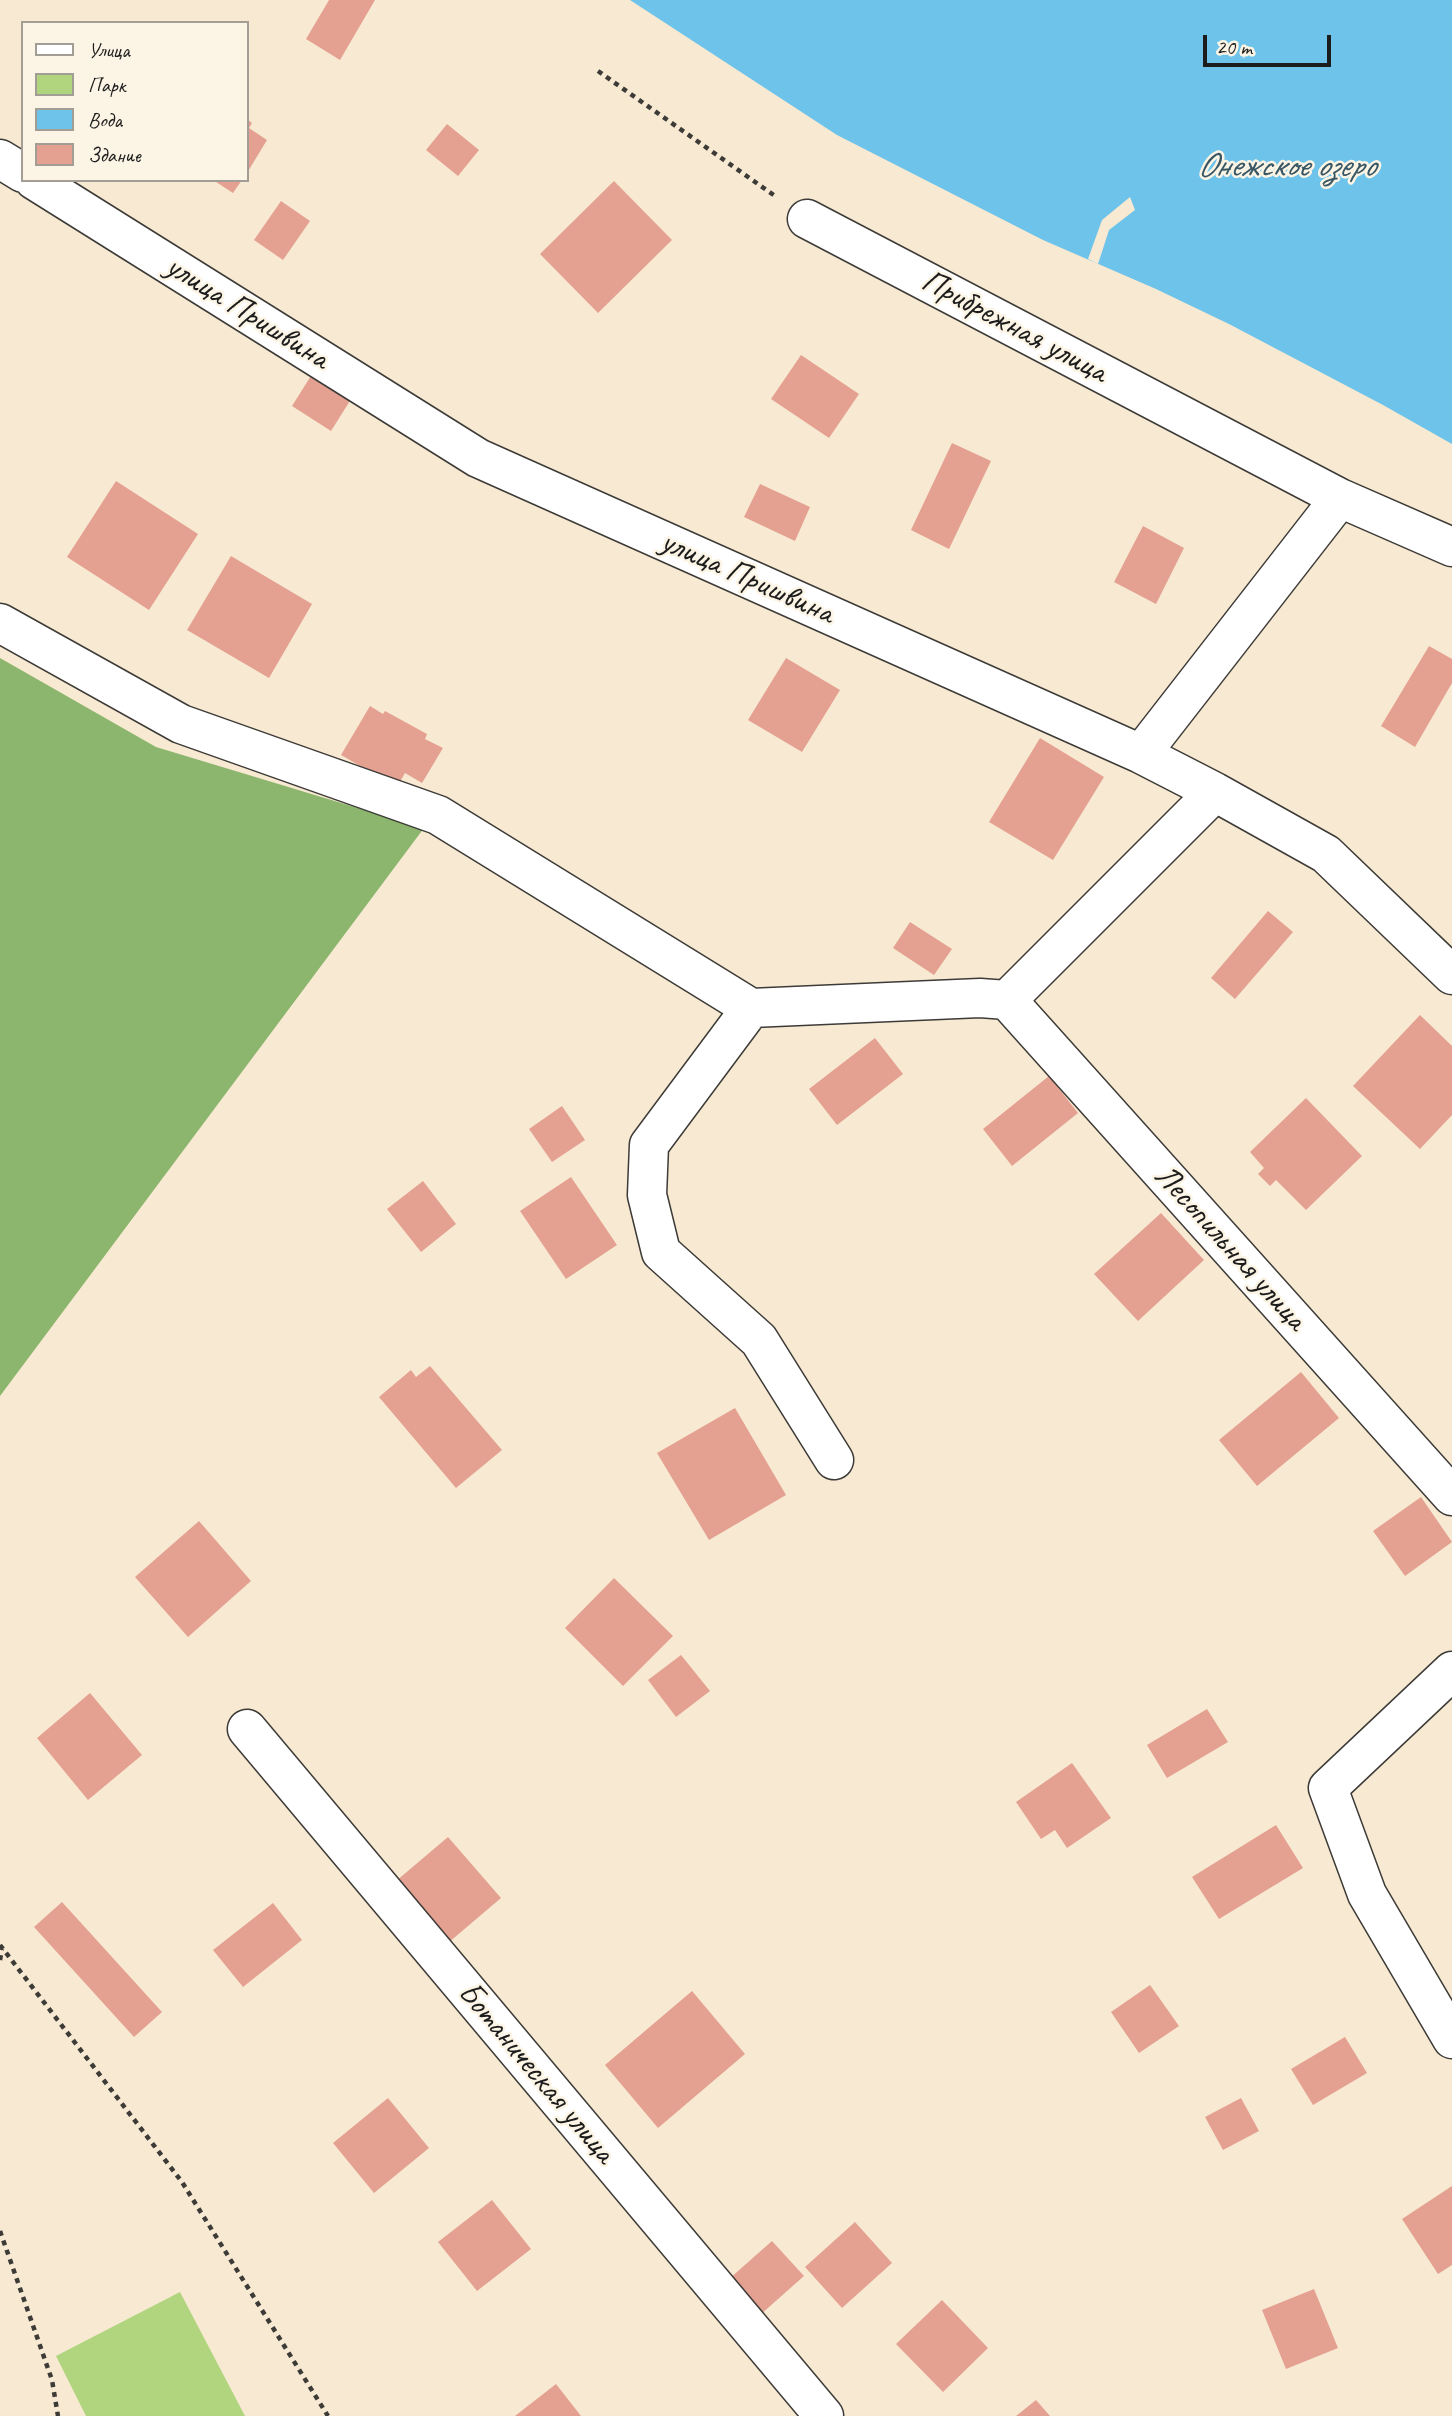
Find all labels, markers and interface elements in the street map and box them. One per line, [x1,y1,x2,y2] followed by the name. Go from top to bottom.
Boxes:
[21,21,248,182] legend
[1207,21,1335,65] scale bar
[1216,34,1252,60] text: 20 m
[88,37,130,63] text: Улица
[88,72,125,98] text: Парк
[88,107,122,133] text: Вода
[88,142,141,168] text: Здание
[1197,146,1375,188] water label: Онежское озеро
[158,247,336,379] street label: улица Пришвина
[915,262,1113,392] street label: Прибрежная улица
[654,522,840,634] street label: улица Пришвина
[1145,1157,1315,1339] street label: Лесопильная улица
[449,1974,623,2172] street label: Ботаническая улица

